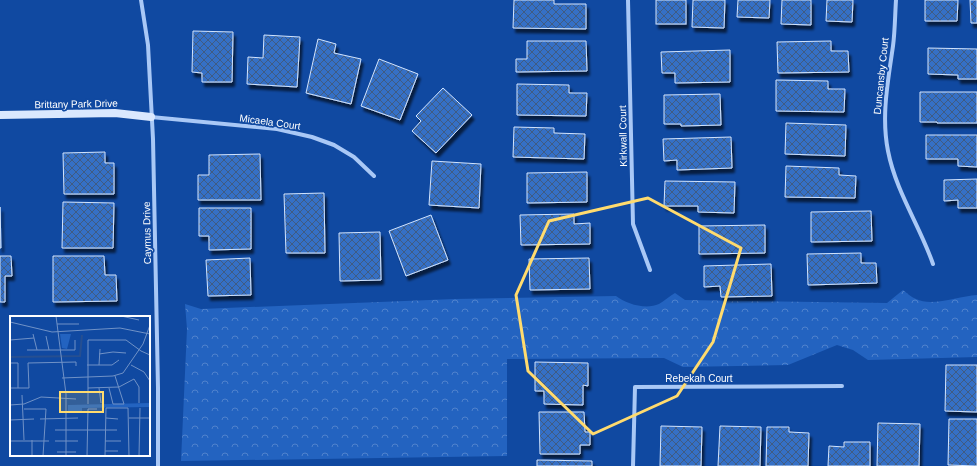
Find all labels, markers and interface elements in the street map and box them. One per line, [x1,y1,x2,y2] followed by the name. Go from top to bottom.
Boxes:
[871,37,891,115] street label: Duncansby Court
[34,98,118,110] street label: Brittany Park Drive
[617,105,629,167] street label: Kirkwall Court
[239,112,302,132] street label: Micaela Court
[141,201,153,264] street label: Caymus Drive
[10,316,150,456] inset map
[665,373,733,384] street label: Rebekah Court

